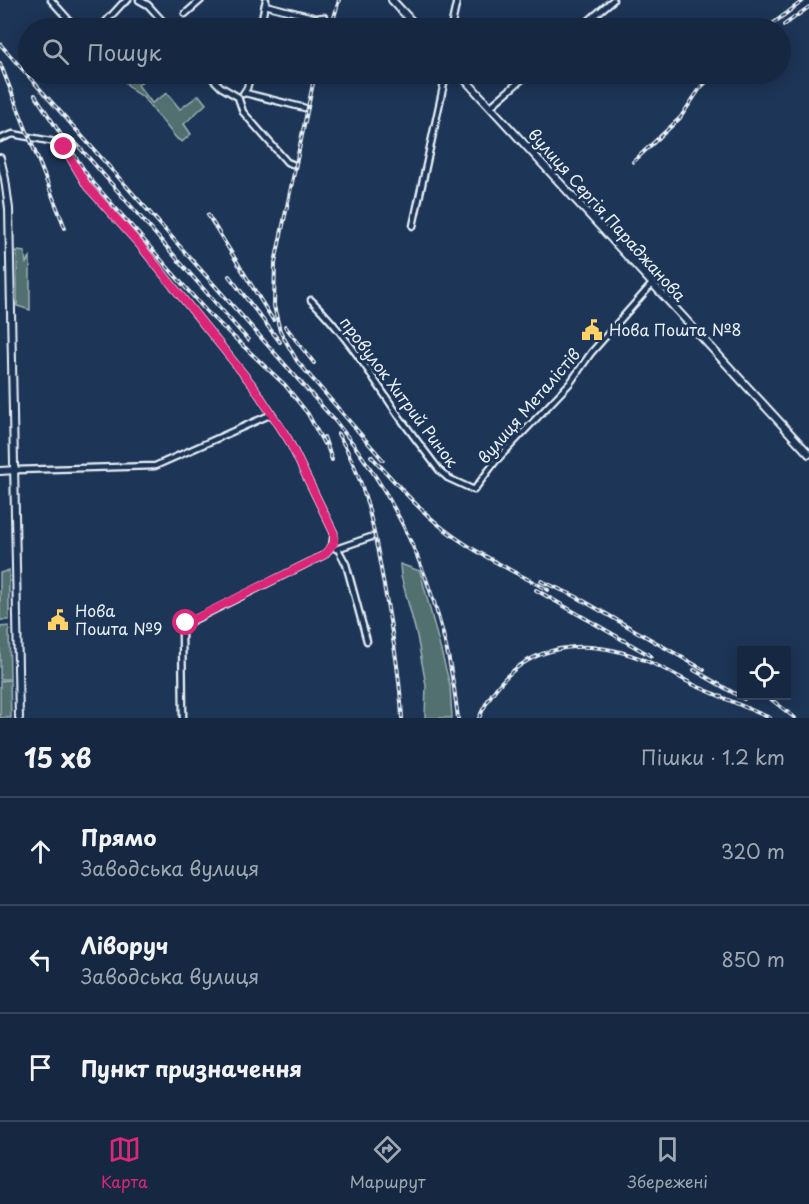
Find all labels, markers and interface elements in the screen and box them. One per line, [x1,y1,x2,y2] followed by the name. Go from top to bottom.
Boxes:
[18,18,791,84] search box
[39,35,72,68] icon: search
[87,35,162,68] text: Пошук
[523,122,692,306] street label: вулиця Сергія Параджанова
[50,133,76,159] route end
[335,311,465,472] street label: провулок Хитрий Ринок
[609,317,742,341] place label: Нова Пошта №8
[580,318,604,342] public building icon: Нова Пошта №8
[471,342,585,468] street label: вулиця Металістів
[75,598,162,640] place label: Нова Пошта №9
[46,608,70,632] public building icon: Нова Пошта №9
[172,609,198,635] route start
[737,646,791,700] map controls
[737,646,791,700] button: locate
[24,738,91,777] text: 15 хв
[641,742,785,772] text: Пішки · 1.2 km
[81,820,156,853] text: Прямо
[24,835,57,868] icon: ahead
[721,836,785,866] text: 320 m
[81,853,259,883] text: Заводська вулиця
[81,928,168,961] text: Ліворуч
[24,943,57,976] icon: left
[721,944,785,974] text: 850 m
[81,961,259,991] text: Заводська вулиця
[24,1051,57,1084] icon: arrive
[81,1051,302,1084] text: Пункт призначення
[101,1133,148,1193] tab: Карта
[350,1133,426,1193] tab: Маршрут
[628,1133,708,1193] tab: Збережені

